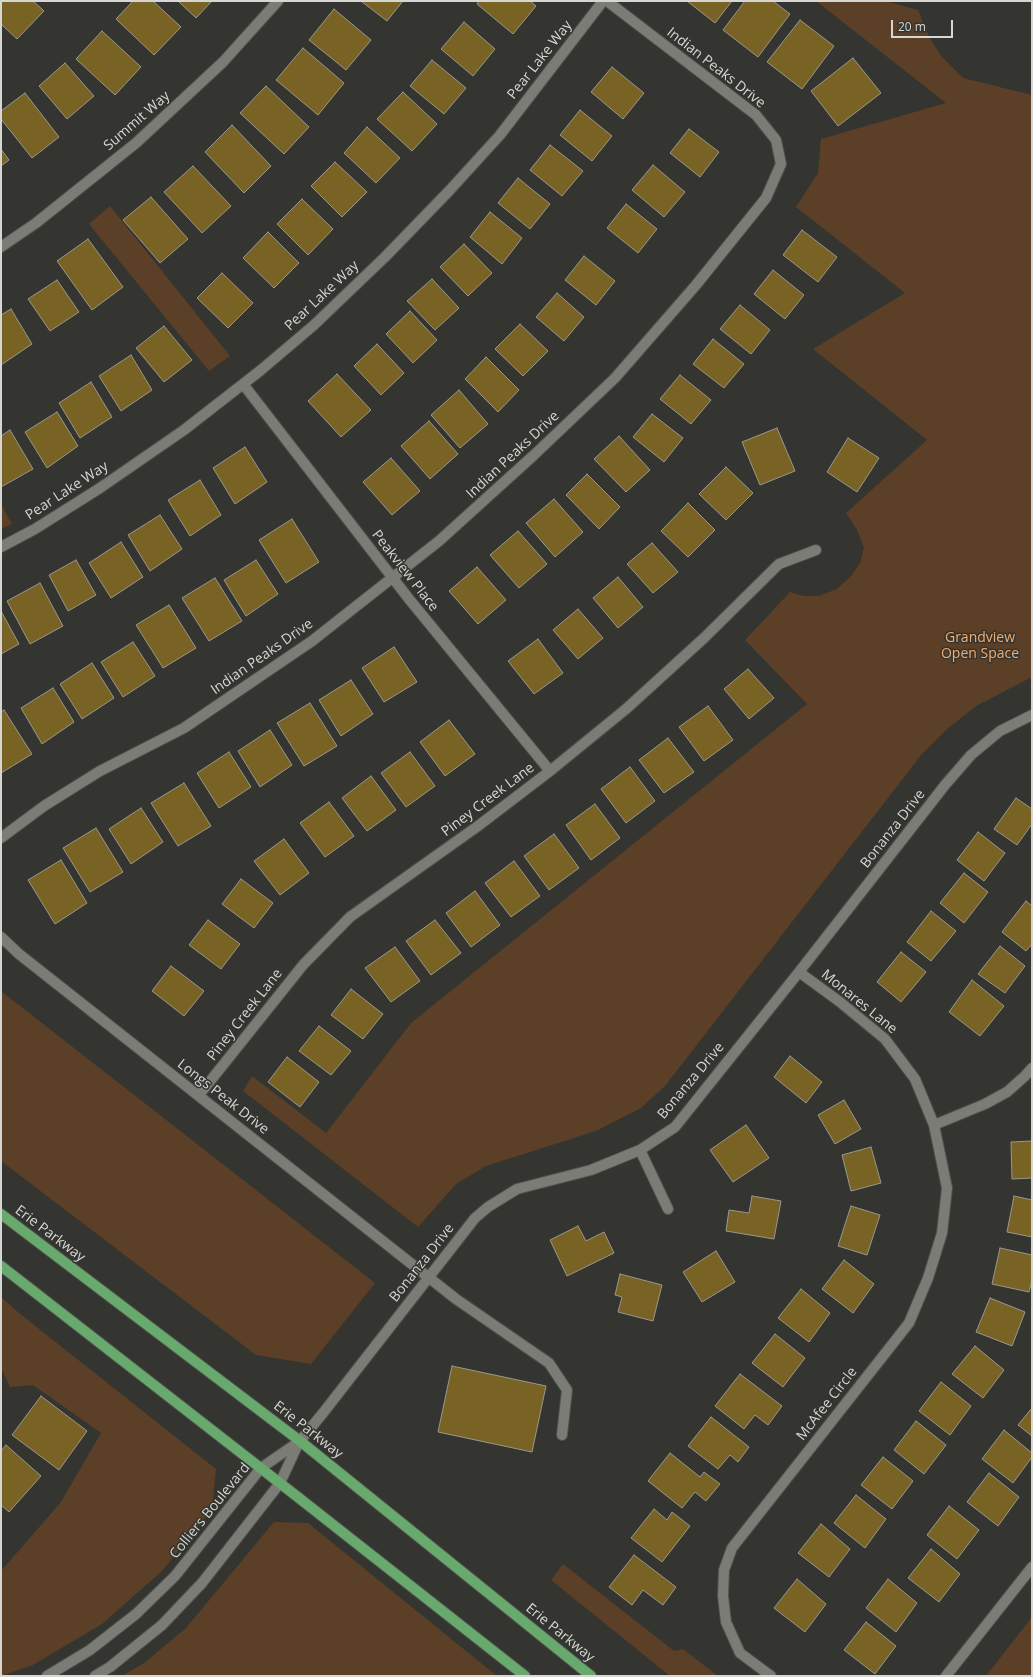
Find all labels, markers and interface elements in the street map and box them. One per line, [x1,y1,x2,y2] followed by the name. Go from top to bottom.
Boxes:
[893,12,955,38] scale bar
[504,17,576,103] street label: Pear Lake Way
[898,18,926,35] text: 20 m
[663,24,769,112] street label: Indian Peaks Drive
[101,88,173,154] street label: Summit Way
[282,257,362,335] street label: Pear Lake Way
[463,408,563,502] street label: Indian Peaks Drive
[23,458,111,524] street label: Pear Lake Way
[368,527,442,615] street label: Peakview Place
[208,616,316,698] street label: Indian Peaks Drive
[941,630,1019,662] park label: Grandview Open Space
[438,760,538,840] street label: Piney Creek Lane
[857,787,929,871] street label: Bonanza Drive
[204,966,286,1064] street label: Piney Creek Lane
[818,966,900,1038] street label: Monares Lane
[654,1039,728,1123] street label: Bonanza Drive
[174,1056,272,1138] street label: Longs Peak Drive
[12,1202,88,1266] street label: Erie Parkway
[386,1221,458,1305] street label: Bonanza Drive
[793,1364,861,1444] street label: McAfee Circle
[270,1398,346,1462] street label: Erie Parkway
[166,1460,254,1562] street label: Colliers Boulevard
[522,1600,598,1666] street label: Erie Parkway

